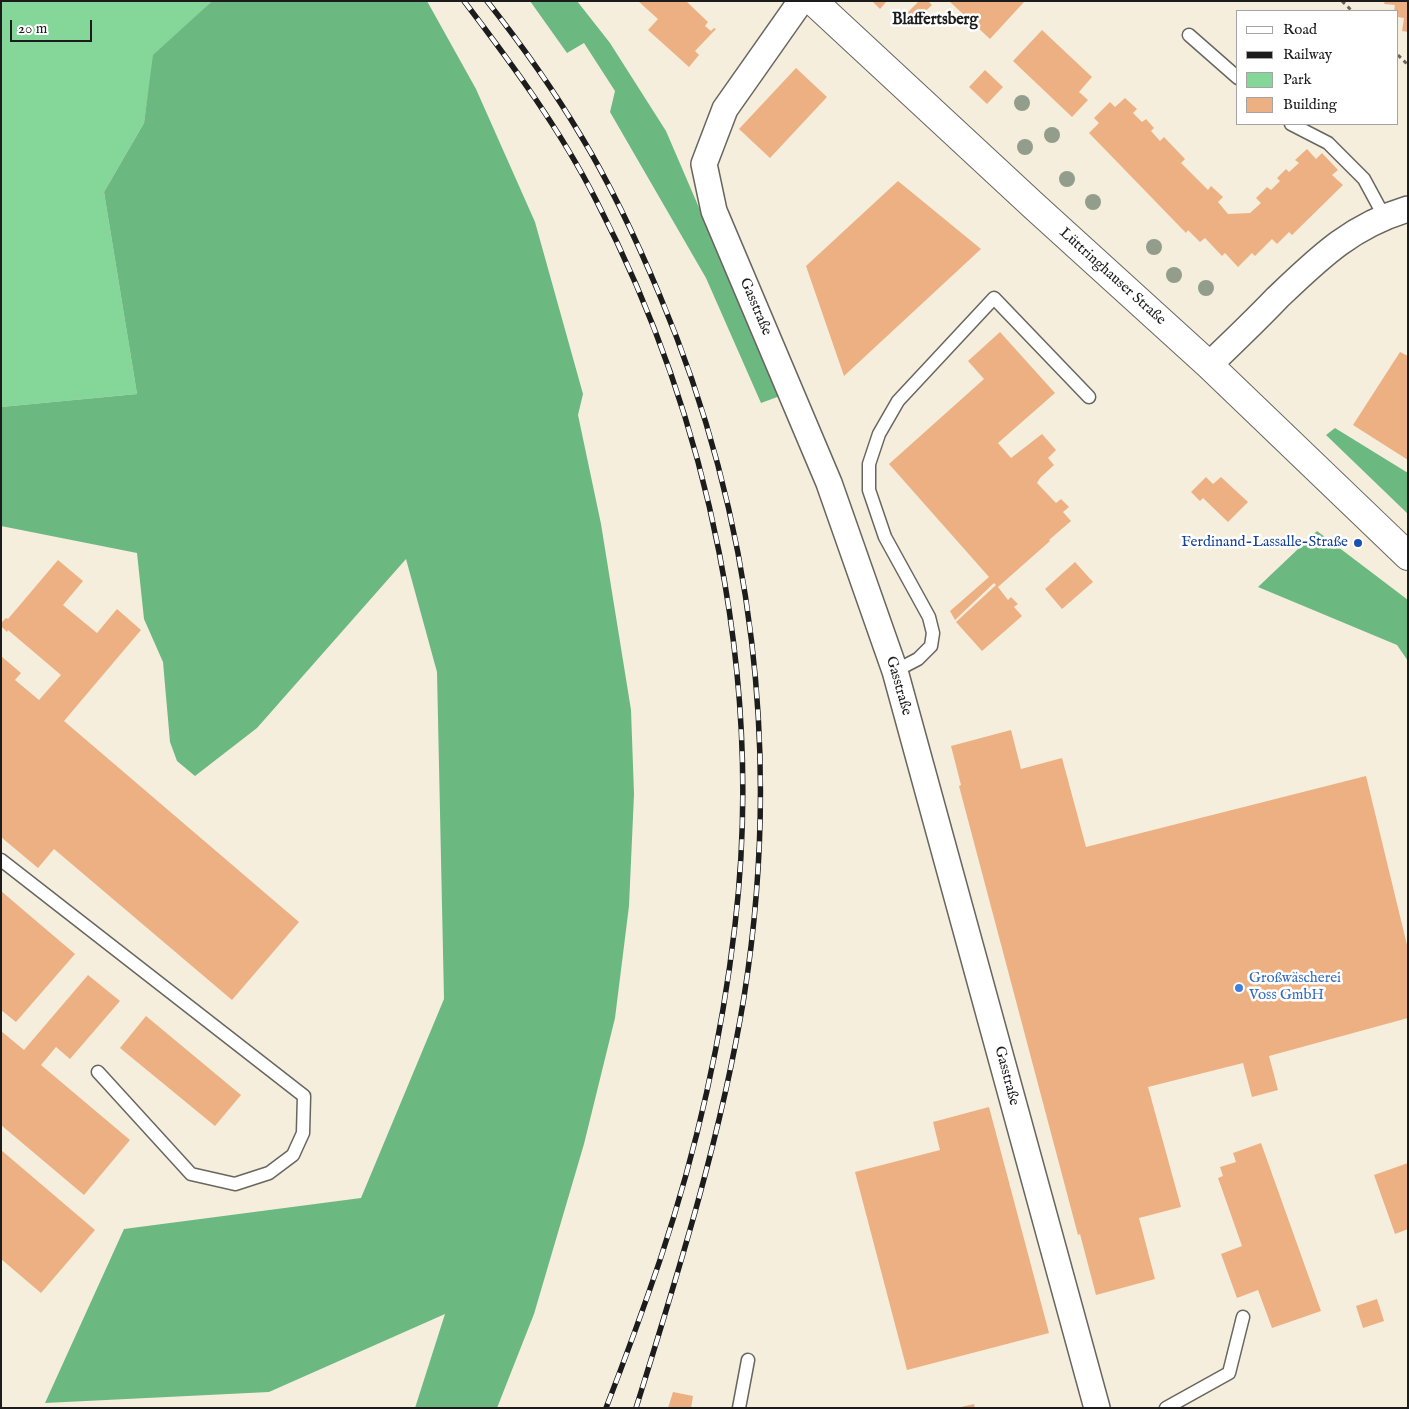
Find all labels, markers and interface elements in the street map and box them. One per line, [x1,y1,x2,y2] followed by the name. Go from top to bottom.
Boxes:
[12,10,95,42] scale bar
[1236,10,1399,125] legend
[892,11,978,31] district label: Blaffertsberg
[18,19,47,38] text: 20 m
[1283,20,1317,39] text: Road
[1283,45,1332,64] text: Railway
[1283,70,1312,89] text: Park
[1283,95,1337,114] text: Building
[1055,224,1169,330] street label: Lüttringhauser Straße
[735,276,775,338] street label: Gasstraße
[1181,534,1348,552] place label: Ferdinand-Lassalle-Straße
[1352,537,1364,549] marker: Ferdinand-Lassalle-Straße
[881,654,915,718] street label: Gasstraße
[1249,970,1341,1005] place label: Großwäscherei Voss GmbH
[1233,982,1245,994] marker: Großwäscherei Voss GmbH
[989,1044,1023,1108] street label: Gasstraße

